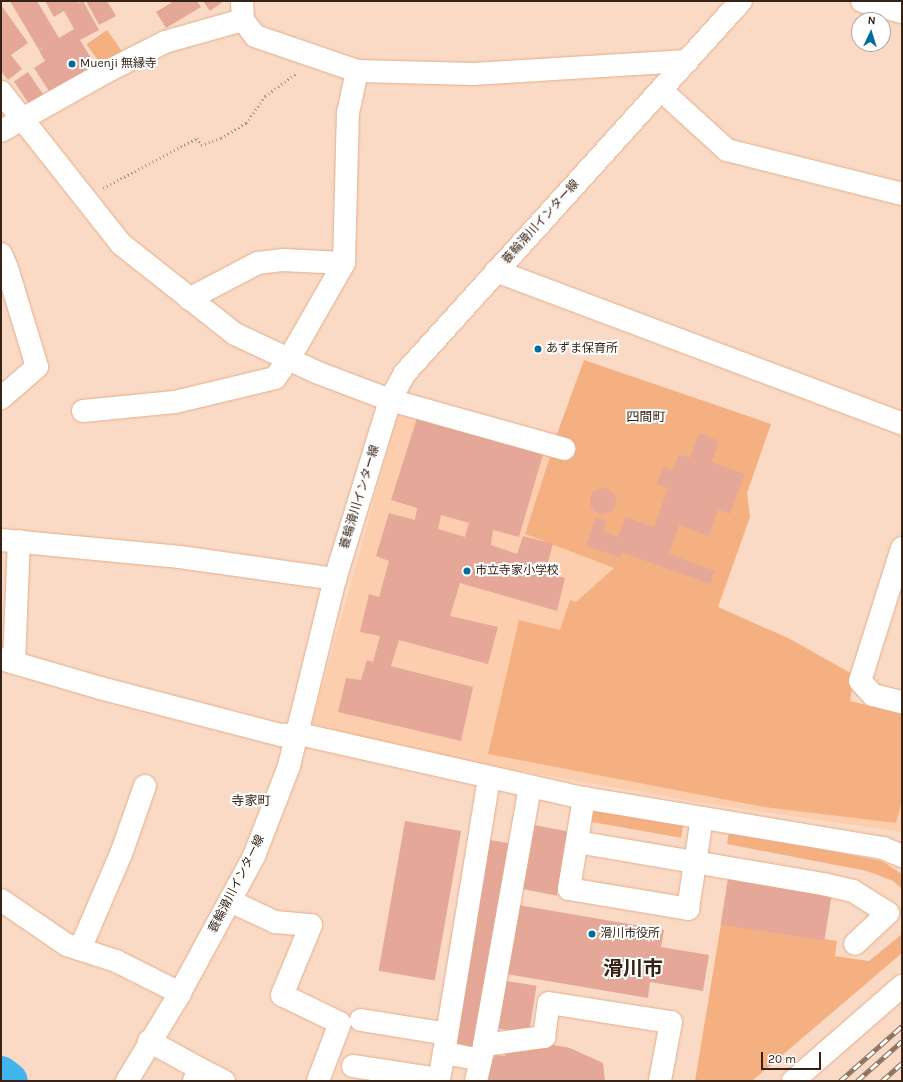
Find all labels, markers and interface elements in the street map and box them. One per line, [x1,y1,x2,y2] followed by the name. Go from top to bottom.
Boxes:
[851,12,891,52] north arrow
[867,14,876,27] text: N
[80,57,157,71] place label: Muenji 無縁寺
[67,59,77,69] marker: Muenji 無縁寺
[500,177,582,267] street label: 蓑輪滑川インター線
[546,342,618,356] place label: あずま保育所
[533,344,543,354] marker: あずま保育所
[627,409,665,425] district label: 四間町
[337,443,383,551] street label: 蓑輪滑川インター線
[475,564,559,578] place label: 市立寺家小学校
[462,566,472,576] marker: 市立寺家小学校
[232,793,270,809] district label: 寺家町
[206,833,268,935] street label: 蓑輪滑川インター線
[600,927,660,941] place label: 滑川市役所
[587,929,597,939] marker: 滑川市役所
[603,956,663,980] district label: 滑川市
[763,1044,823,1070] scale bar
[768,1052,796,1066] text: 20 m

